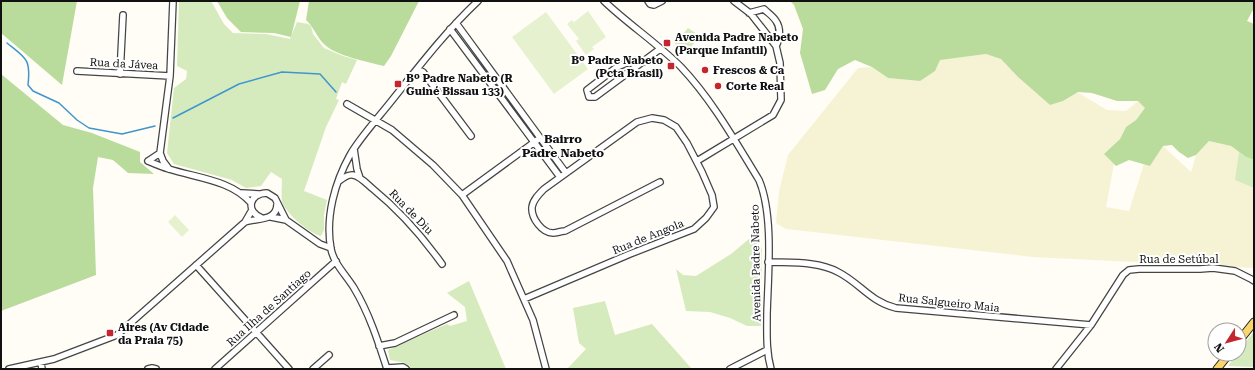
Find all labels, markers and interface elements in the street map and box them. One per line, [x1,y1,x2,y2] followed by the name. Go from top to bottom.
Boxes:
[675,31,798,57] place label: Avenida Padre Nabeto (Parque Infantil)
[662,38,672,48] marker: Avenida Padre Nabeto (Parque Infantil)
[571,54,663,80] place label: Bº Padre Nabeto (Pcta Brasil)
[89,56,159,72] street label: Rua da Jávea
[666,61,676,71] marker: Bº Padre Nabeto (Pcta Brasil)
[713,64,785,77] place label: Frescos & Ca
[700,65,710,75] marker: Frescos & Ca
[406,72,513,98] place label: Bº Padre Nabeto (R Guiné Bissau 133)
[393,79,403,89] marker: Bº Padre Nabeto (R Guiné Bissau 133)
[726,80,784,93] place label: Corte Real
[713,81,723,91] marker: Corte Real
[522,132,604,160] district label: Bairro Padre Nabeto
[386,187,436,237] street label: Rua de Diu
[748,204,764,322] street label: Avenida Padre Nabeto
[610,217,686,257] street label: Rua de Angola
[1139,253,1219,266] street label: Rua de Setúbal
[224,267,314,349] street label: Rua Ilha de Santiago
[898,291,1000,315] street label: Rua Salgueiro Maia
[118,321,210,347] place label: Aires (Av Cidade da Praia 75)
[1207,322,1247,362] north arrow
[105,328,115,338] marker: Aires (Av Cidade da Praia 75)
[1211,340,1227,355] text: N

